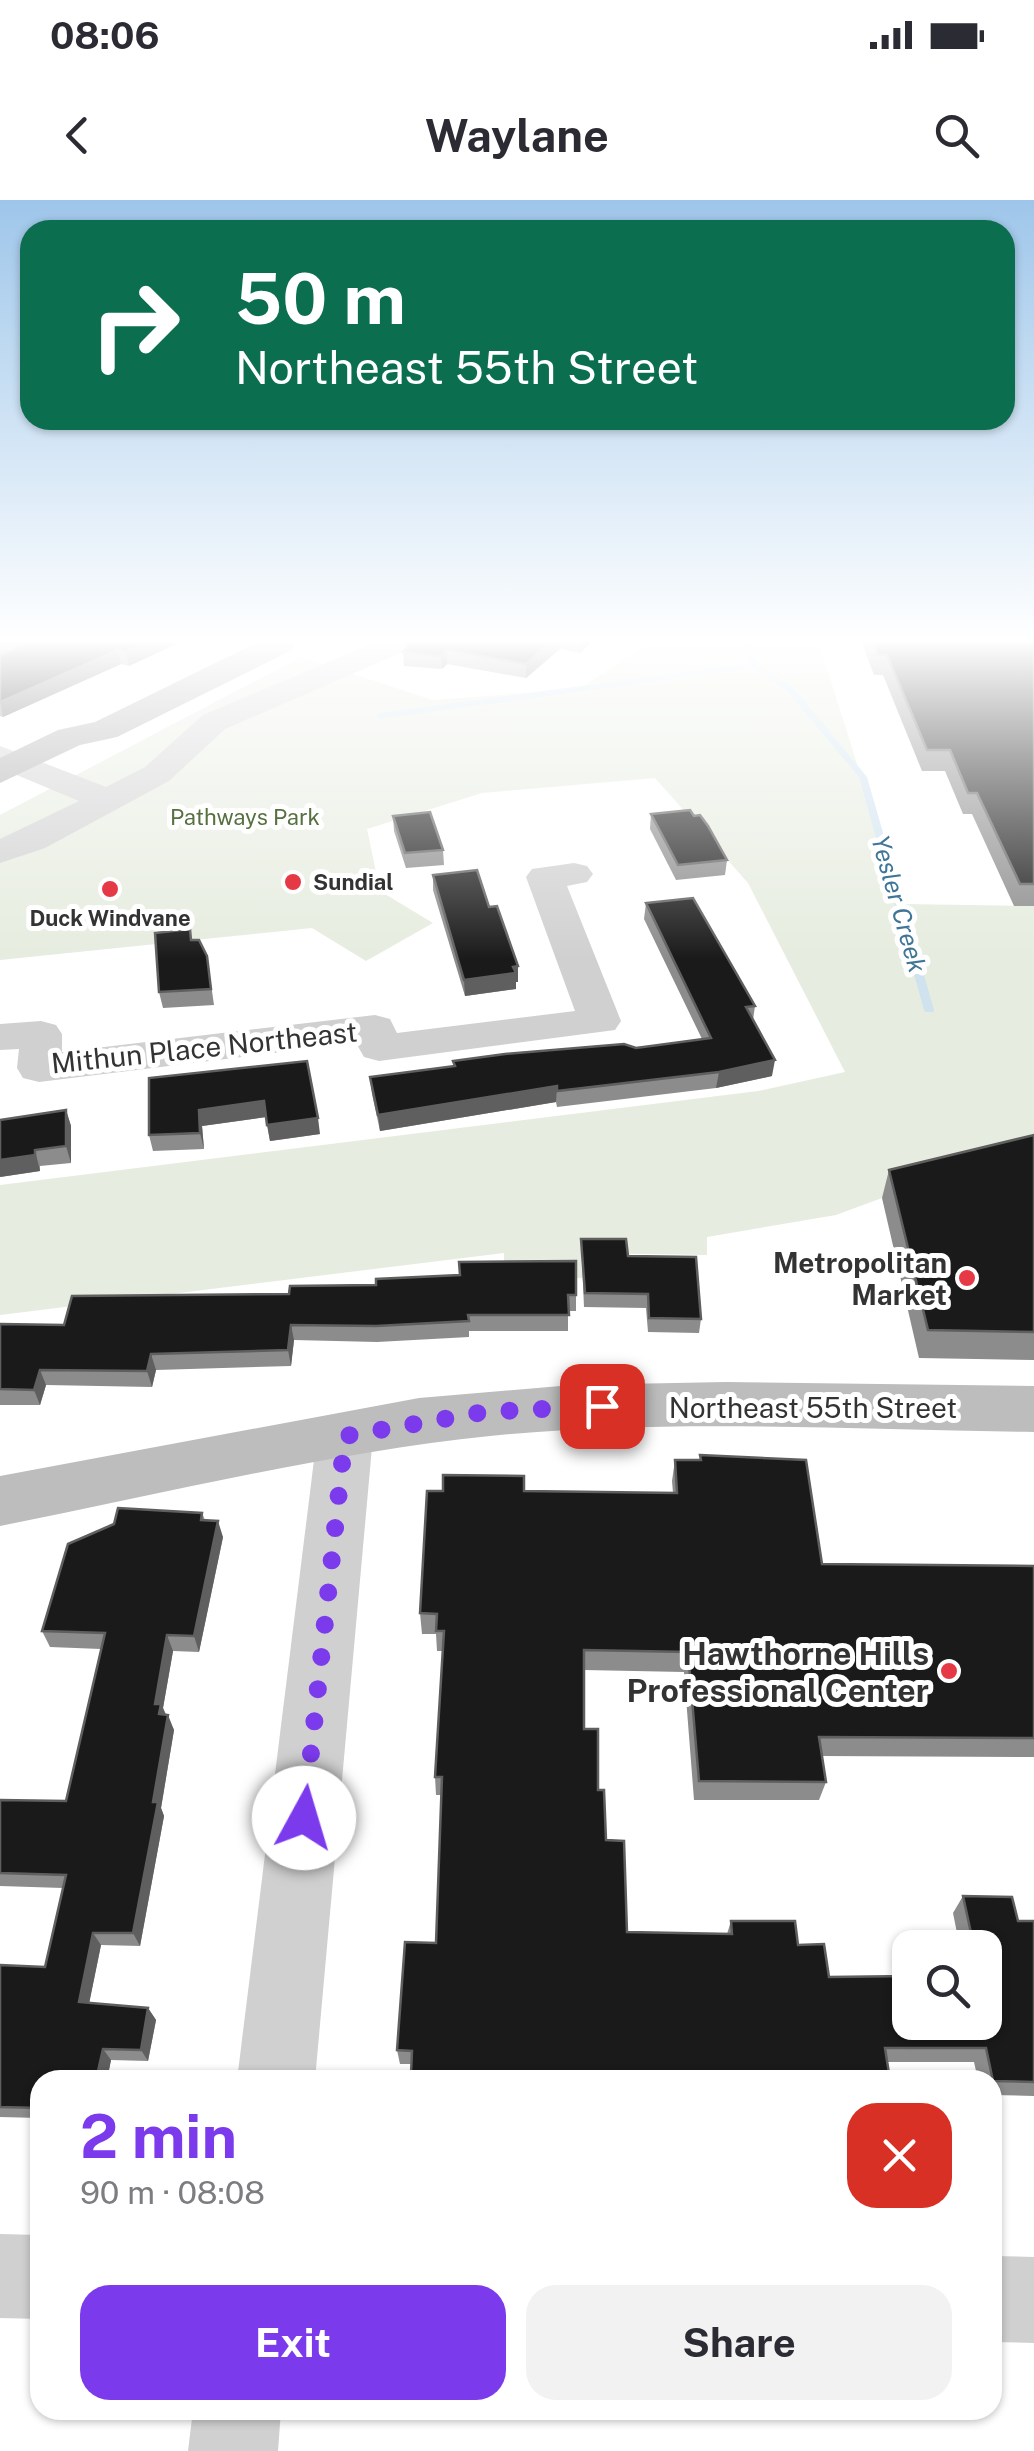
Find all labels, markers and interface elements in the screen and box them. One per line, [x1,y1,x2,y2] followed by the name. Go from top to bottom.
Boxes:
[50,13,160,58] text: 08:06
[50,108,105,163] icon: back
[929,108,984,163] icon: search
[425,109,609,162] text: Waylane
[235,257,406,340] text: 50 m
[70,260,200,390] icon: right
[235,341,698,394] text: Northeast 55th Street
[170,804,320,830] park label: Pathways Park
[865,832,933,976] water label: Yesler Creek
[313,869,393,895] place label: Sundial
[282,871,304,893] marker: Sundial
[99,878,121,900] marker: Duck Windvane
[29,905,191,931] place label: Duck Windvane
[49,1015,359,1079] street label: Mithun Place Northeast
[773,1246,947,1311] place label: Metropolitan Market
[956,1267,978,1289] marker: Metropolitan Market
[560,1364,645,1449] pin
[575,1379,630,1434] icon: arrive
[669,1391,957,1424] street label: Northeast 55th Street
[626,1635,929,1709] place label: Hawthorne Hills Professional Center
[938,1660,960,1682] marker: Hawthorne Hills Professional Center
[252,1766,356,1870] position arrow
[892,1930,1002,2040] map controls
[892,1930,1002,2040] button: search
[80,2101,237,2172] text: 2 min
[847,2103,952,2208] button: close
[80,2174,265,2211] text: 90 m · 08:08
[80,2285,506,2400] button: Exit
[526,2285,952,2400] button: Share

